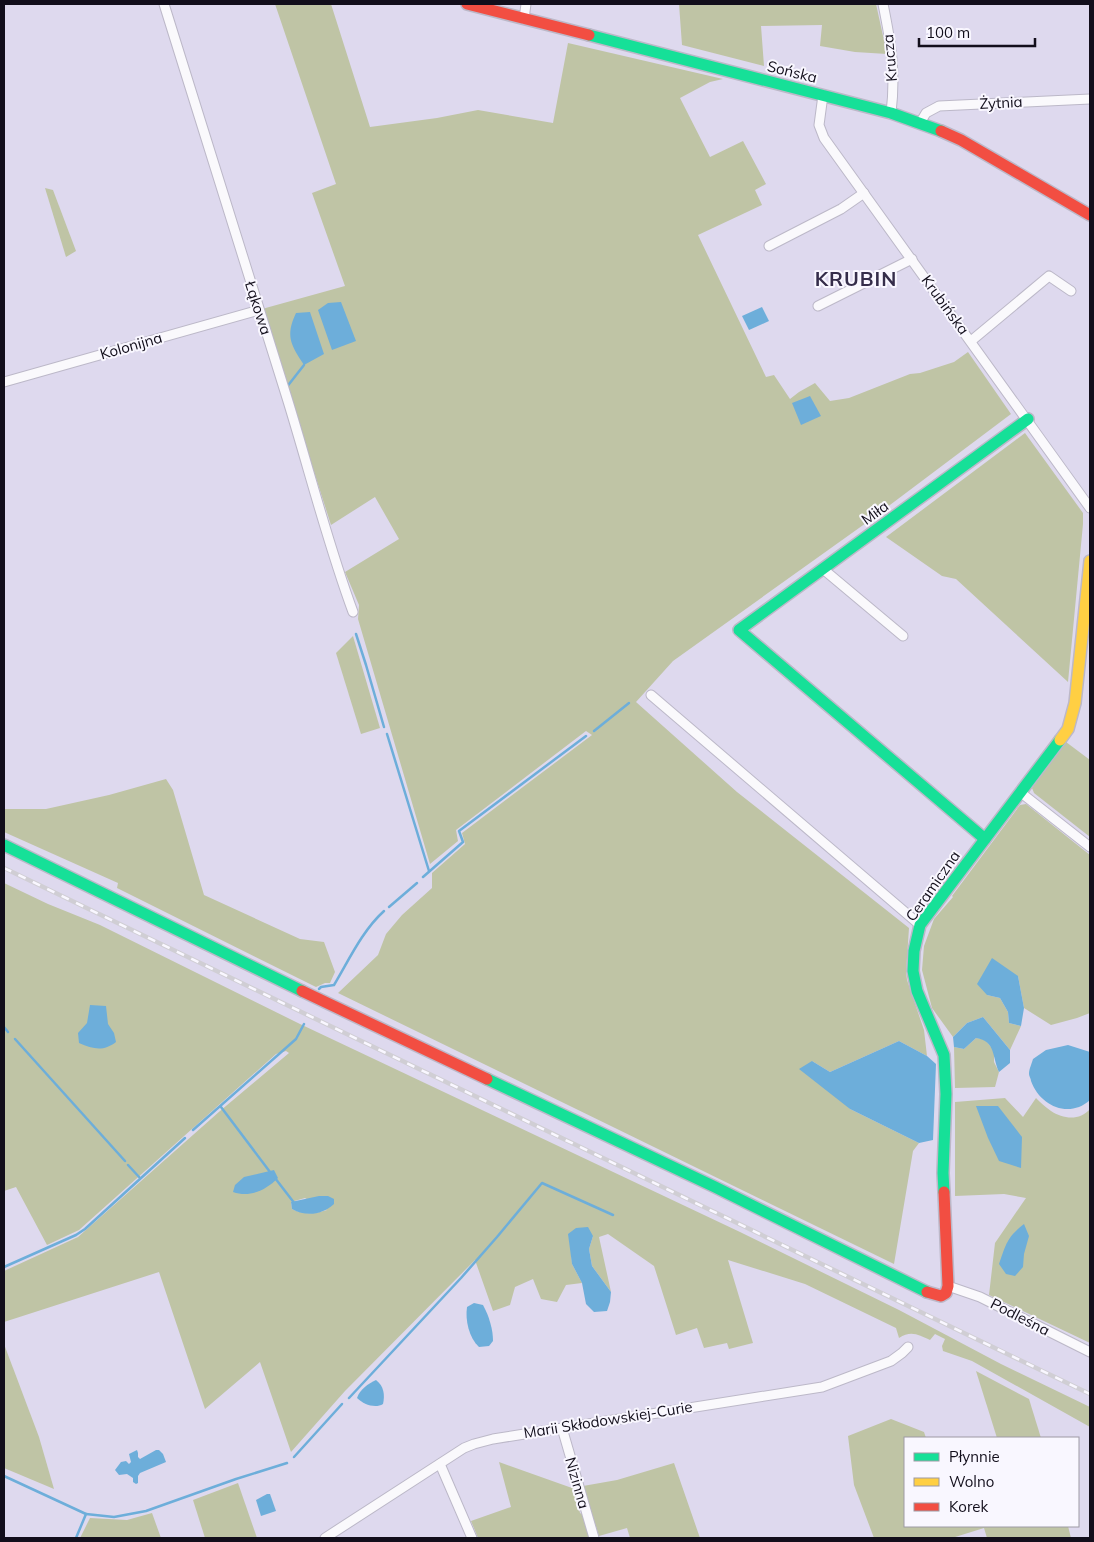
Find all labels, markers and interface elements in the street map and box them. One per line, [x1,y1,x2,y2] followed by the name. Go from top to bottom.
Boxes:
[919,15,1035,47] scale bar
[926,23,970,42] text: 100 m
[878,33,901,83] street label: Krucza
[765,56,819,87] street label: Sońska
[979,92,1023,113] street label: Żytnia
[815,266,897,291] district label: KRUBIN
[917,271,973,338] street label: Krubińska
[241,278,276,337] street label: Łąkowa
[98,328,164,363] street label: Kolonijna
[857,496,892,529] street label: Miła
[901,847,964,925] street label: Ceramiczna
[987,1294,1053,1340] street label: Podleśna
[522,1397,694,1442] street label: Marii Skłodowskiej-Curie
[904,1437,1079,1527] legend
[949,1447,1000,1466] text: Płynnie
[561,1455,594,1511] street label: Nizinna
[949,1472,994,1491] text: Wolno
[949,1497,988,1516] text: Korek

